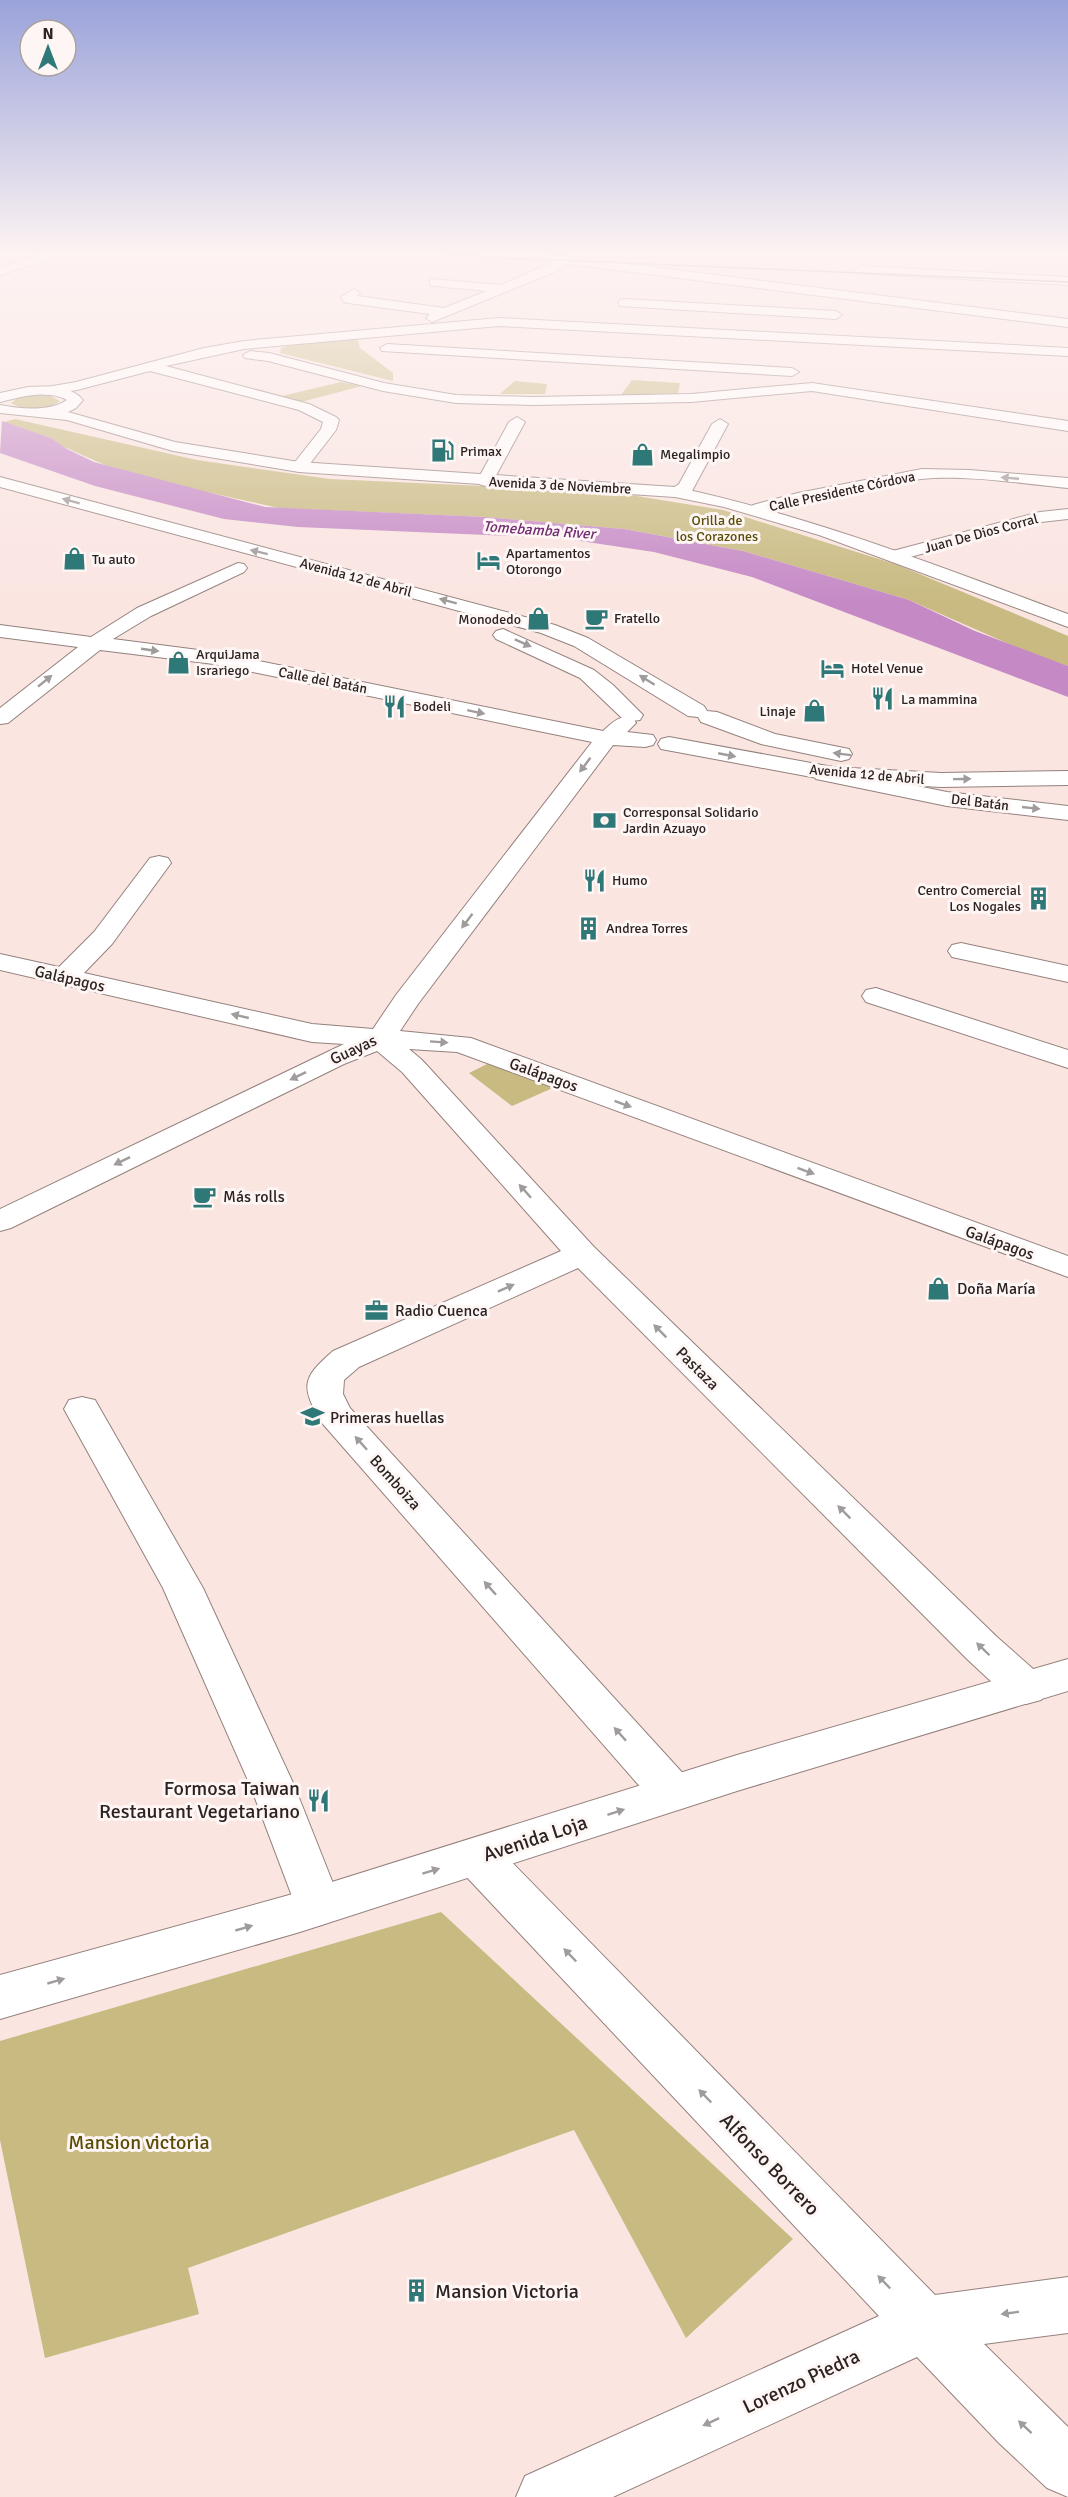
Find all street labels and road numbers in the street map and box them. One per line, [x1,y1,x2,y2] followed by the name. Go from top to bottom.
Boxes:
[768,468,917,515] street label: Calle Presidente Córdova
[488,473,632,498] street label: Avenida 3 de Noviembre
[922,510,1040,557] street label: Juan De Dios Corral
[298,554,414,601] street label: Avenida 12 de Abril
[277,664,369,697] street label: Calle del Batán
[809,761,925,788] street label: Avenida 12 de Abril
[950,791,1010,814] street label: Del Batán
[33,961,107,997] street label: Galápagos
[327,1030,380,1069] street label: Guayas
[507,1053,581,1097] street label: Galápagos
[963,1221,1037,1265] street label: Galápagos
[672,1343,723,1394] street label: Pastaza
[365,1451,425,1514] street label: Bomboiza
[480,1810,590,1867] street label: Avenida Loja
[714,2108,825,2221] street label: Alfonso Borrero
[739,2343,864,2419] street label: Lorenzo Piedra

